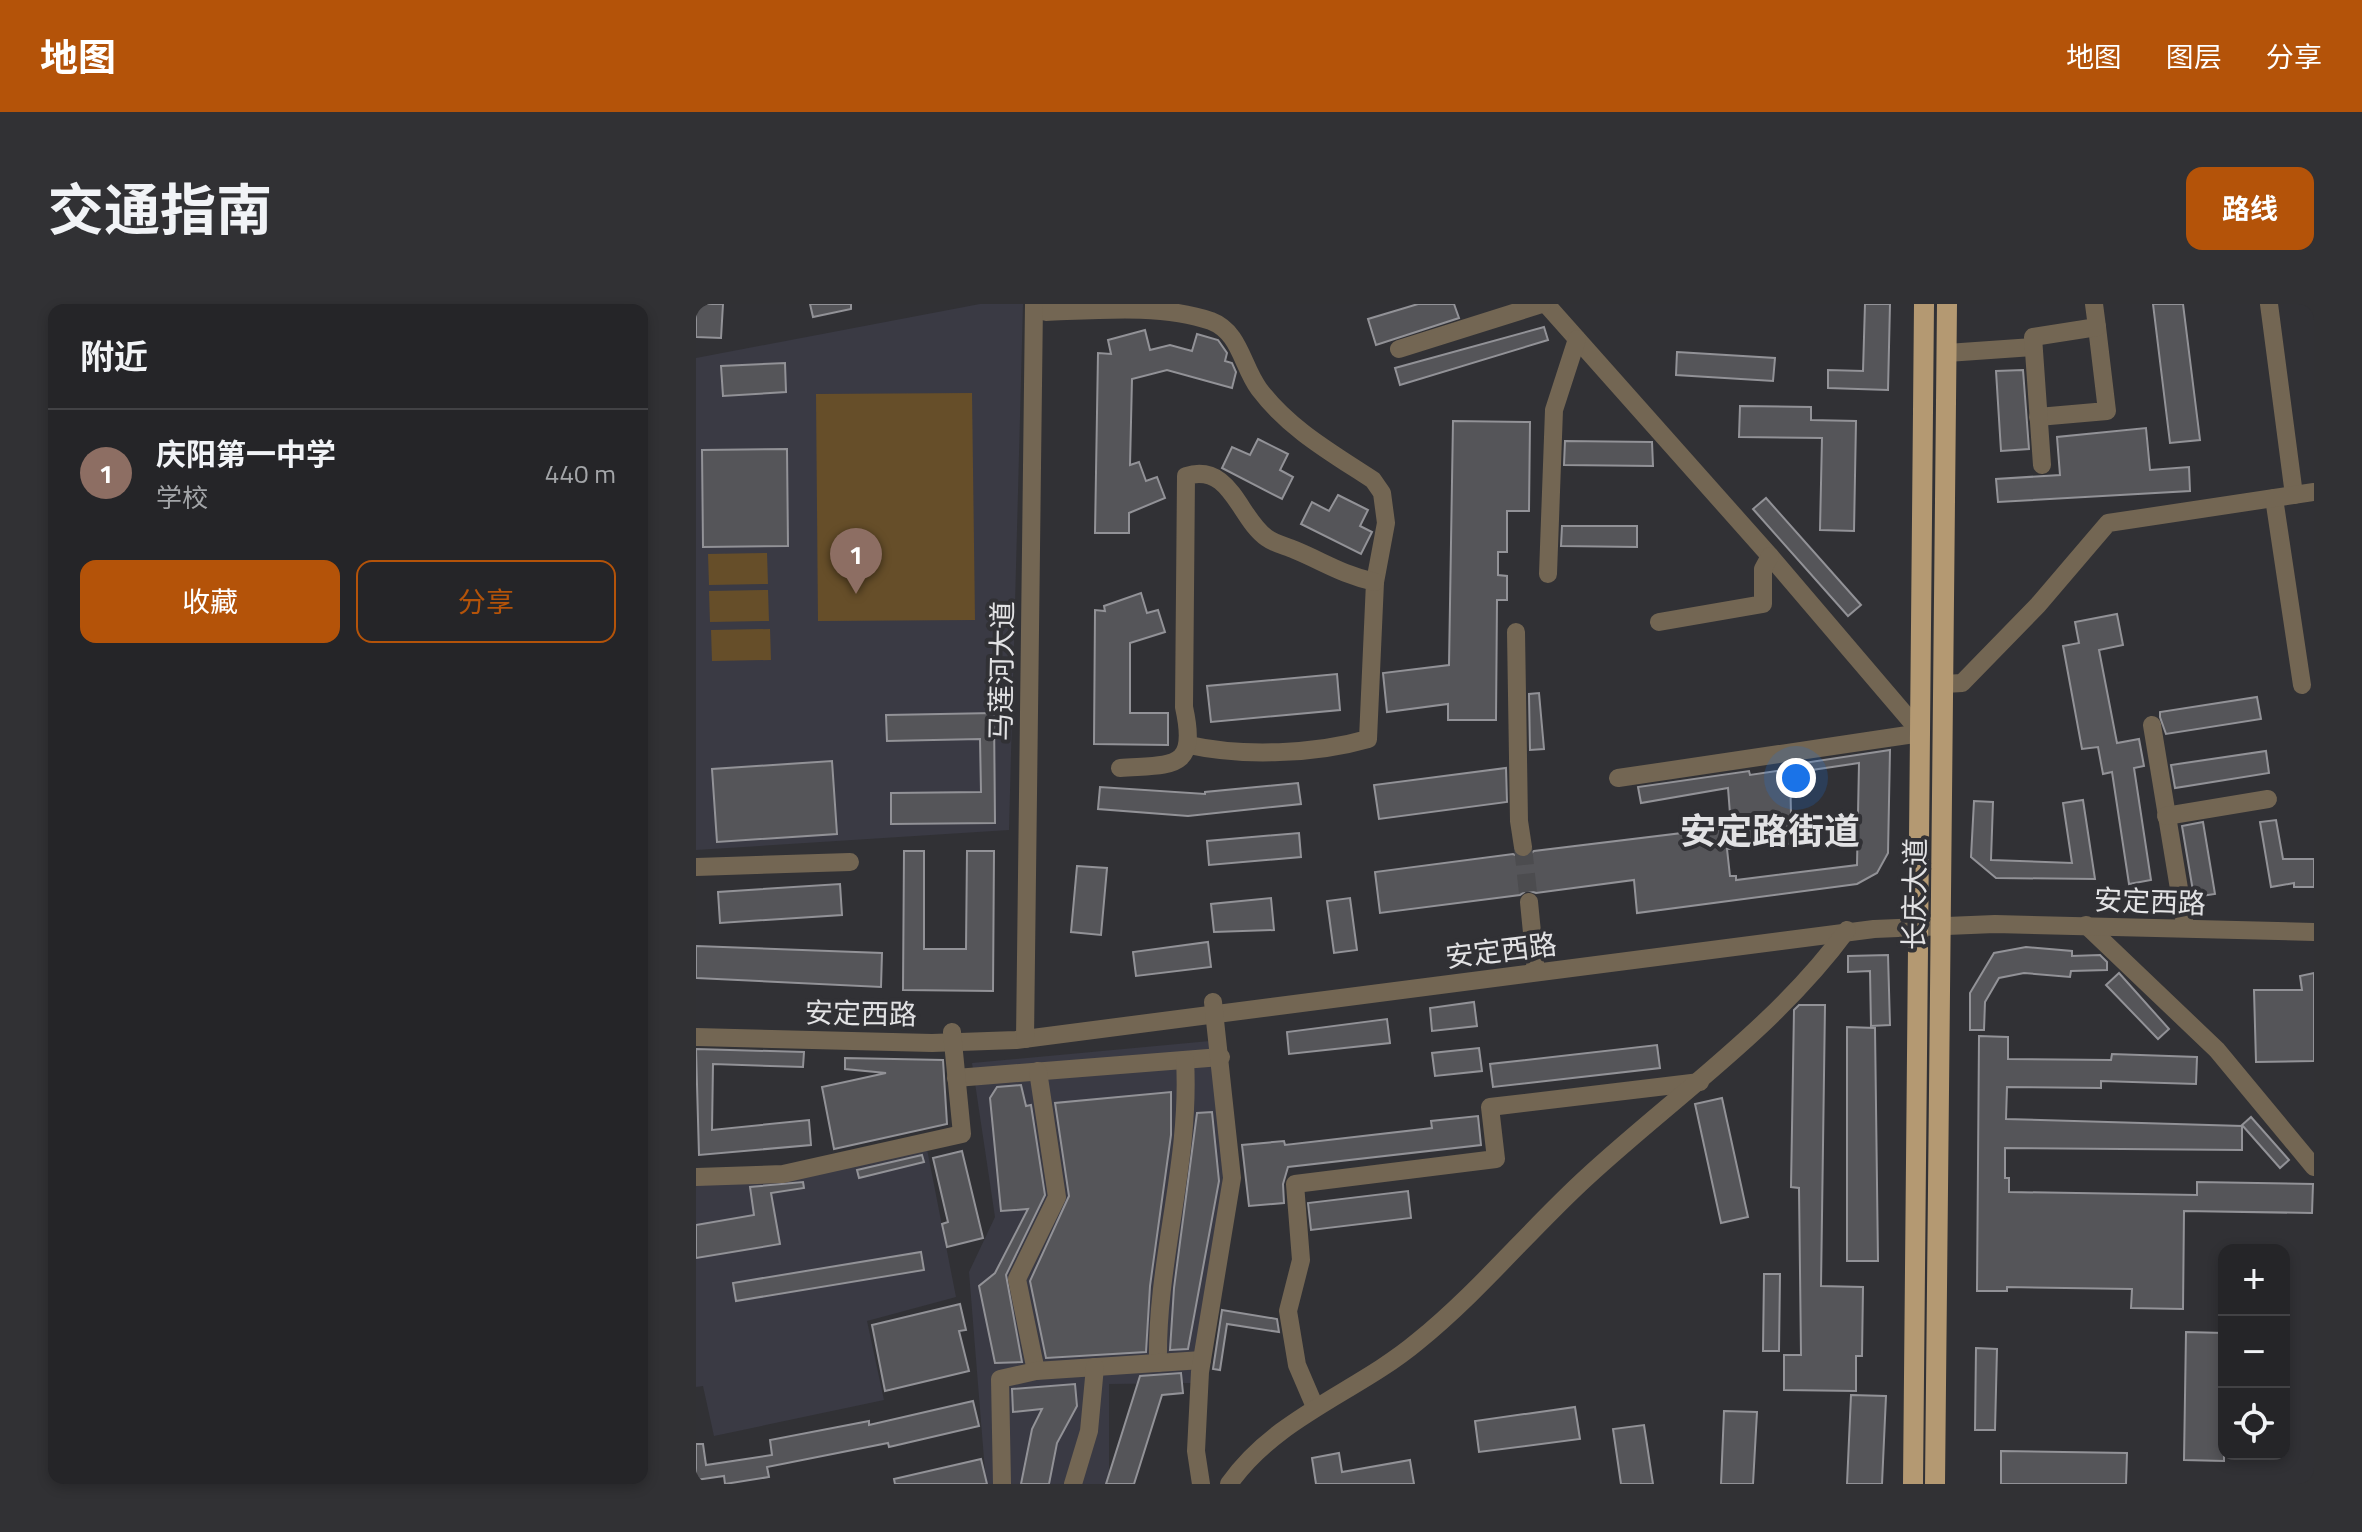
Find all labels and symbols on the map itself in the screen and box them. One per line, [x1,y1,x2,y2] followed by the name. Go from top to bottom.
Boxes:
[830,528,882,594] pin: 1
[978,601,1024,741] street label: 马莲河大道
[1776,758,1816,798] your location
[1680,803,1860,858] district label: 安定路街道
[1892,838,1936,950] street label: 长庆大道
[2093,878,2207,924] street label: 安定西路
[1443,922,1559,978] street label: 安定西路
[805,991,917,1035] street label: 安定西路

